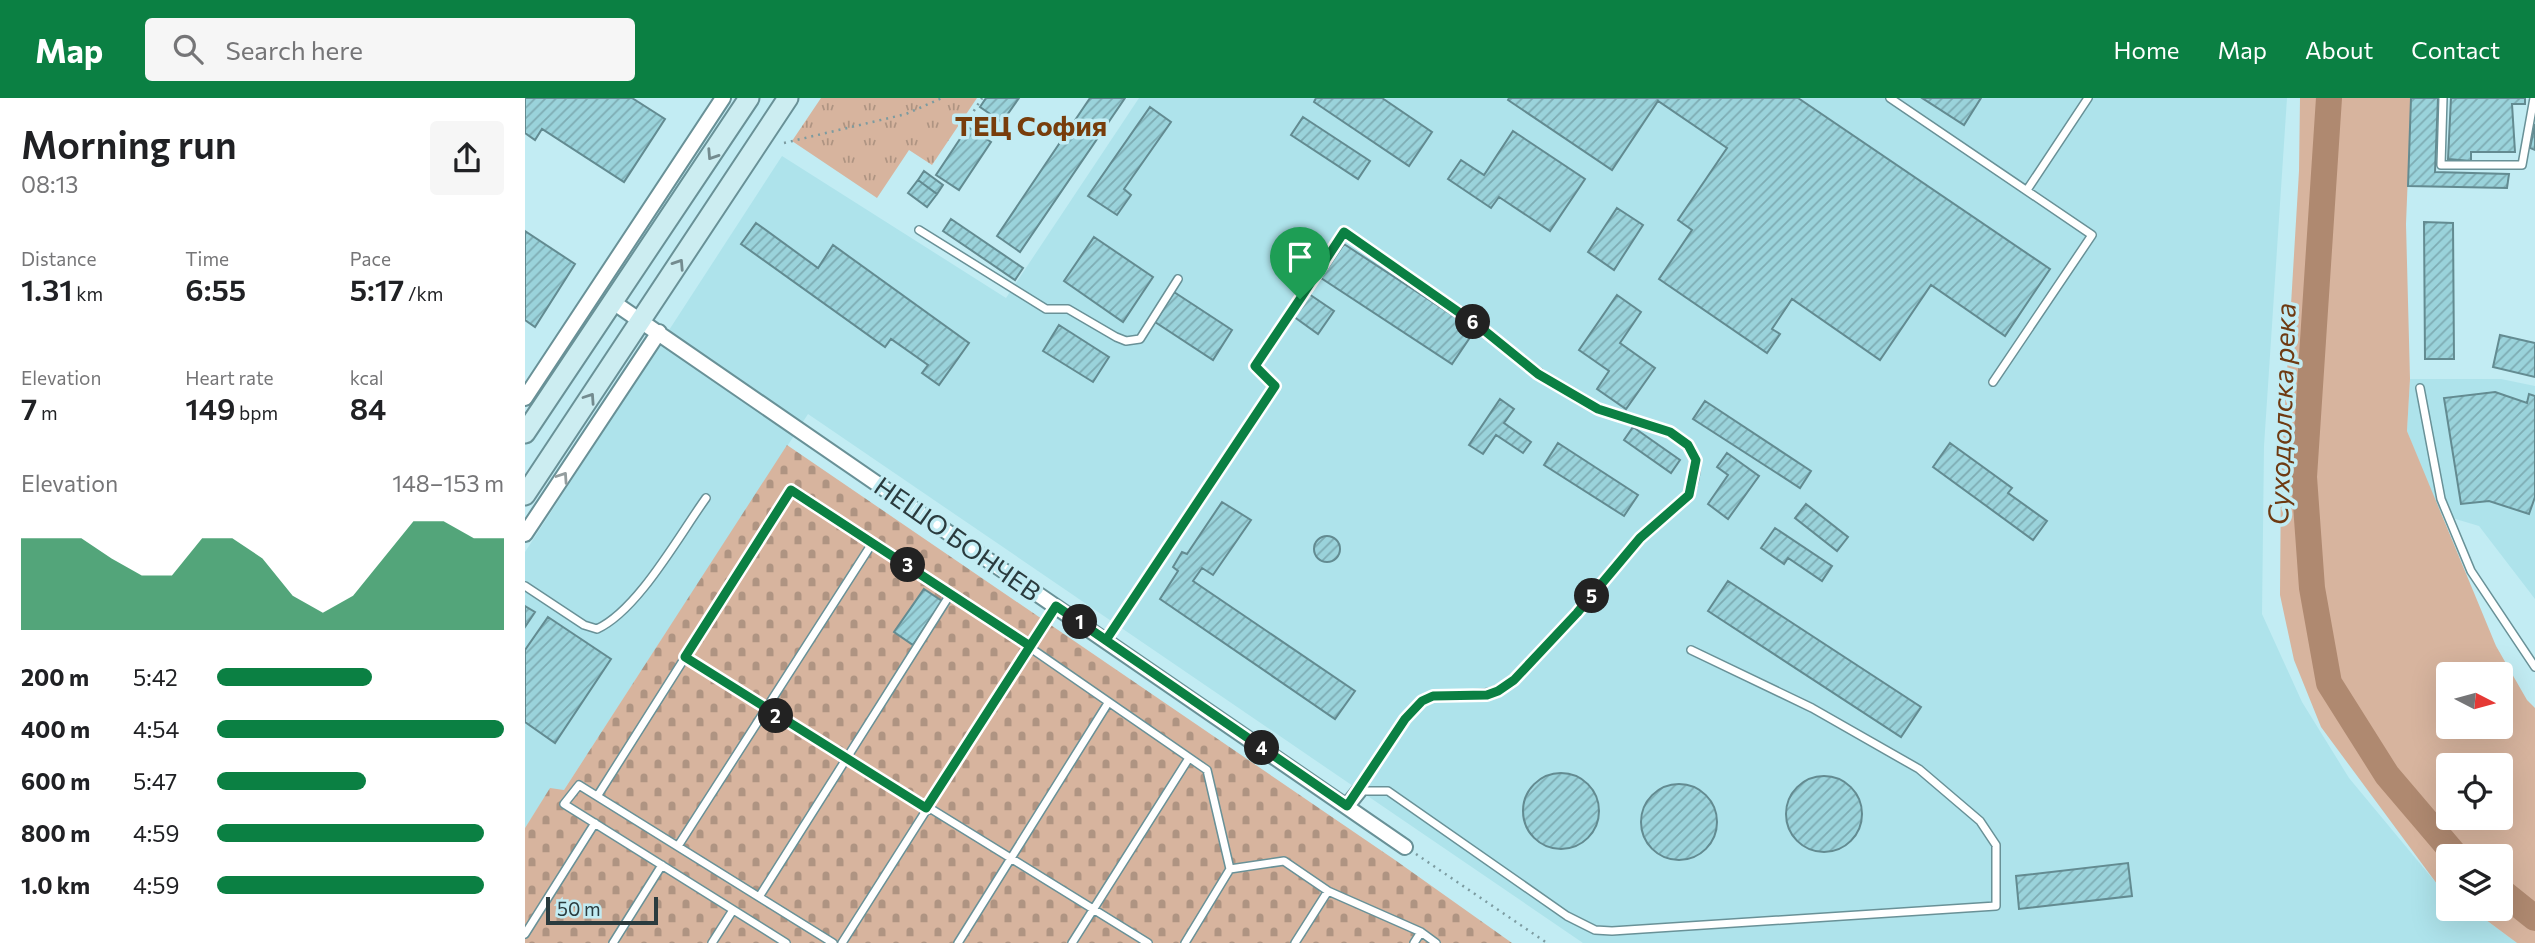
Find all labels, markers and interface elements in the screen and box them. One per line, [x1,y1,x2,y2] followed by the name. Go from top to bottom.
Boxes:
[145,18,635,81] search box
[35,29,103,70] text: Map
[169,30,207,68] icon: search
[225,34,363,65] text: Search here
[2114,35,2180,64] text: Home
[2218,35,2267,64] text: Map
[2305,35,2373,64] text: About
[2411,35,2500,64] text: Contact
[955,108,1107,142] district label: ТЕЦ София
[21,120,237,167] text: Morning run
[430,121,504,195] button: share
[707,147,720,160] one-way arrow
[21,170,78,198] text: 08:13
[1270,227,1330,299] pin
[1281,238,1319,276] icon: arrive
[21,247,97,270] text: Distance
[185,247,229,270] text: Time
[350,247,391,270] text: Pace
[671,259,683,272] one-way arrow
[21,270,73,307] text: 1.31
[185,270,246,307] text: 6:55
[350,270,404,307] text: 5:17
[73,282,103,305] text: km
[404,282,443,305] text: /km
[2260,302,2302,526] water label: Суходолска река
[1455,304,1490,340] pin: 6
[1467,310,1478,333] text: 6
[21,366,101,389] text: Elevation
[185,366,274,389] text: Heart rate
[350,366,384,389] text: kcal
[21,389,37,426] text: 7
[185,389,235,426] text: 149
[350,389,386,426] text: 84
[582,393,594,406] one-way arrow
[37,401,58,424] text: m
[235,401,278,424] text: bpm
[21,469,118,497] text: Elevation
[392,469,504,497] text: 148–153 m
[869,469,1047,607] street label: НЕШО БОНЧЕВ
[555,472,567,485] one-way arrow
[891,547,925,582] pin: 3
[902,553,913,576] text: 3
[1575,578,1609,614] pin: 5
[1586,584,1597,607] text: 5
[1063,604,1097,640] pin: 1
[1075,610,1084,633] text: 1
[2436,662,2513,738] north arrow
[2436,662,2513,921] map controls
[21,663,89,691] text: 200 m
[133,663,178,691] text: 5:42
[758,698,793,734] pin: 2
[770,704,781,727] text: 2
[21,715,90,743] text: 400 m
[133,715,179,743] text: 4:54
[1245,730,1279,766] pin: 4
[1256,736,1267,759] text: 4
[2436,753,2513,830] button: locate
[21,767,90,795] text: 600 m
[133,767,177,795] text: 5:47
[21,819,90,847] text: 800 m
[133,819,179,847] text: 4:59
[2436,844,2513,921] button: layers
[21,871,90,899] text: 1.0 km
[133,871,179,899] text: 4:59
[546,894,658,926] scale bar
[557,897,601,920] text: 50 m

